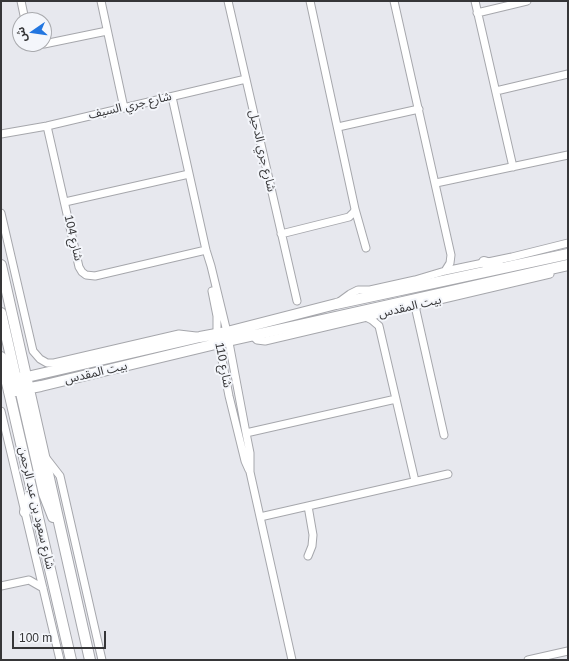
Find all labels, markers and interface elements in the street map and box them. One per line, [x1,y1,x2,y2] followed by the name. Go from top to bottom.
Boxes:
[12,12,52,52] north arrow
[14,26,29,43] text: ش
[87,89,173,123] street label: شارع جري السيف
[246,109,278,193] street label: شارع جري الدحيل
[61,214,85,262] street label: شارع 104
[377,293,443,321] street label: بيت المقدس
[212,341,234,389] street label: شارع 110
[63,359,129,387] street label: بيت المقدس
[15,445,57,571] street label: شارع سعود بن عبد الرحمن
[14,623,108,649] scale bar
[19,631,52,645] text: 100 m

